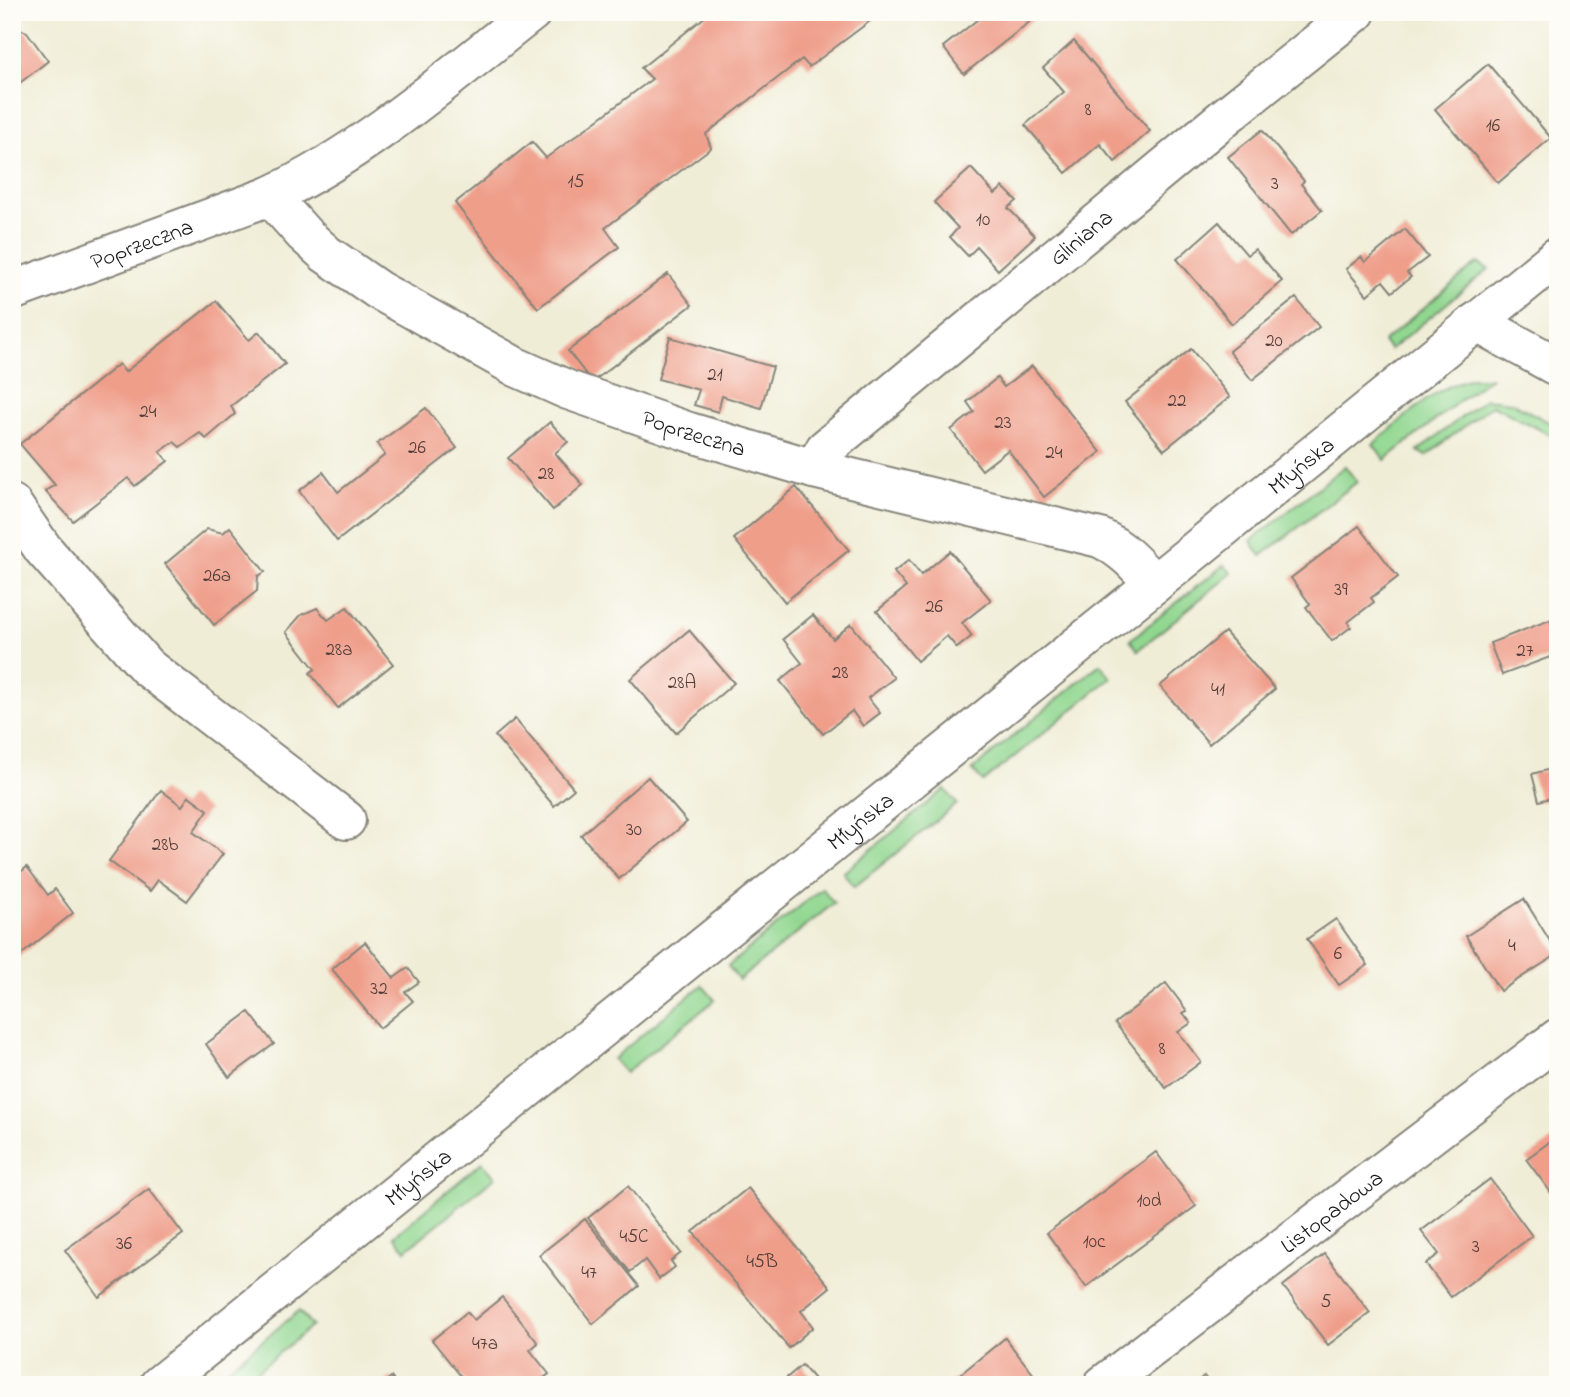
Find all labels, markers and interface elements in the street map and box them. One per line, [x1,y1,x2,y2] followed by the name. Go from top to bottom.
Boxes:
[1084,97,1092,124] house number: 8
[1486,113,1500,140] house number: 16
[568,169,585,196] house number: 15
[1271,171,1279,198] house number: 3
[1043,202,1121,275] street label: Gliniana
[976,207,990,234] house number: 10
[86,212,198,280] street label: Poprzeczna
[1265,328,1283,355] house number: 20
[707,362,723,389] house number: 21
[1168,388,1186,415] house number: 22
[139,399,157,426] house number: 24
[637,403,749,467] street label: Poprzeczna
[994,410,1012,437] house number: 23
[1262,430,1343,504] street label: Młyńska
[408,435,426,462] house number: 26
[1045,440,1063,467] house number: 24
[538,461,554,488] house number: 28
[203,563,231,590] house number: 26a
[1334,577,1348,604] house number: 39
[925,594,943,621] house number: 26
[326,637,352,664] house number: 28a
[1516,638,1534,665] house number: 27
[832,660,848,687] house number: 28
[668,670,696,697] house number: 28A
[1211,677,1225,704] house number: 41
[821,785,902,860] street label: Młyńska
[626,817,642,844] house number: 30
[152,832,178,859] house number: 28b
[1508,933,1516,960] house number: 4
[1334,941,1342,968] house number: 6
[370,976,388,1003] house number: 32
[1158,1036,1166,1063] house number: 8
[379,1142,460,1216] street label: Młyńska
[1274,1163,1391,1263] street label: Listopadowa
[1137,1188,1162,1215] house number: 10d
[619,1224,649,1251] house number: 45C
[1083,1229,1106,1256] house number: 10c
[116,1231,132,1258] house number: 36
[1472,1234,1480,1261] house number: 3
[746,1249,778,1276] house number: 45B
[581,1260,597,1287] house number: 47
[1321,1289,1332,1316] house number: 5
[472,1331,498,1358] house number: 47a

